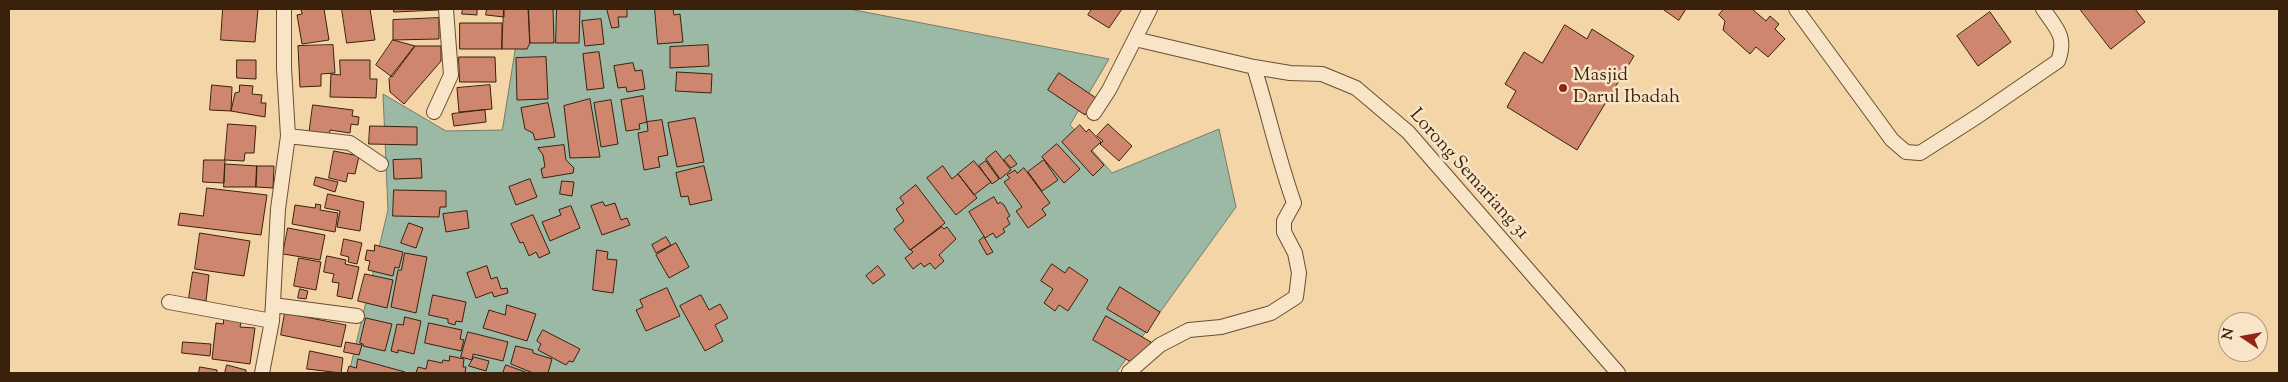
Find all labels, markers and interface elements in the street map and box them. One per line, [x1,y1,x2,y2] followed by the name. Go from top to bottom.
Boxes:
[1573,66,1680,110] place label: Masjid Darul Ibadah
[1557,82,1569,94] marker: Masjid Darul Ibadah
[1403,105,1533,245] street label: Lorong Semariang 31
[2218,312,2268,362] north arrow
[2218,327,2240,342] text: N

